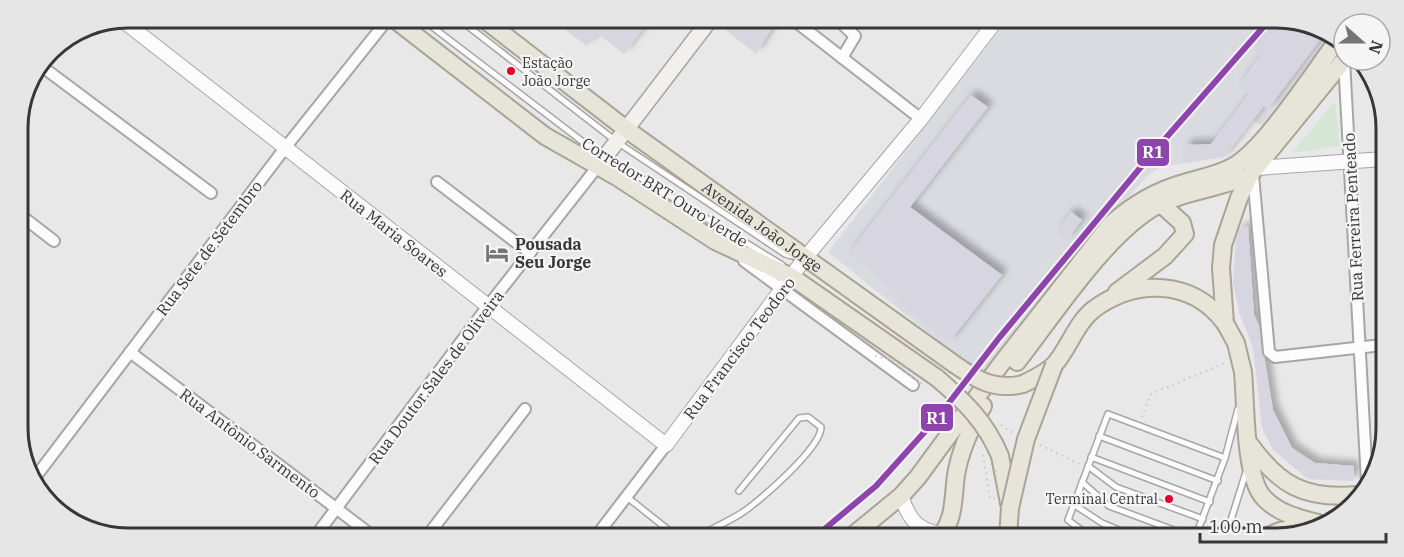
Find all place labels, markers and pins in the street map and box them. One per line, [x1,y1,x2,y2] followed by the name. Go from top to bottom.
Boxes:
[522,54,590,90] place label: Estação João Jorge
[505,65,517,77] marker: Estação João Jorge
[515,234,591,272] place label: Pousada Seu Jorge
[484,240,510,266] hotel icon: Pousada Seu Jorge
[1046,490,1158,508] place label: Terminal Central
[1163,493,1175,505] marker: Terminal Central

